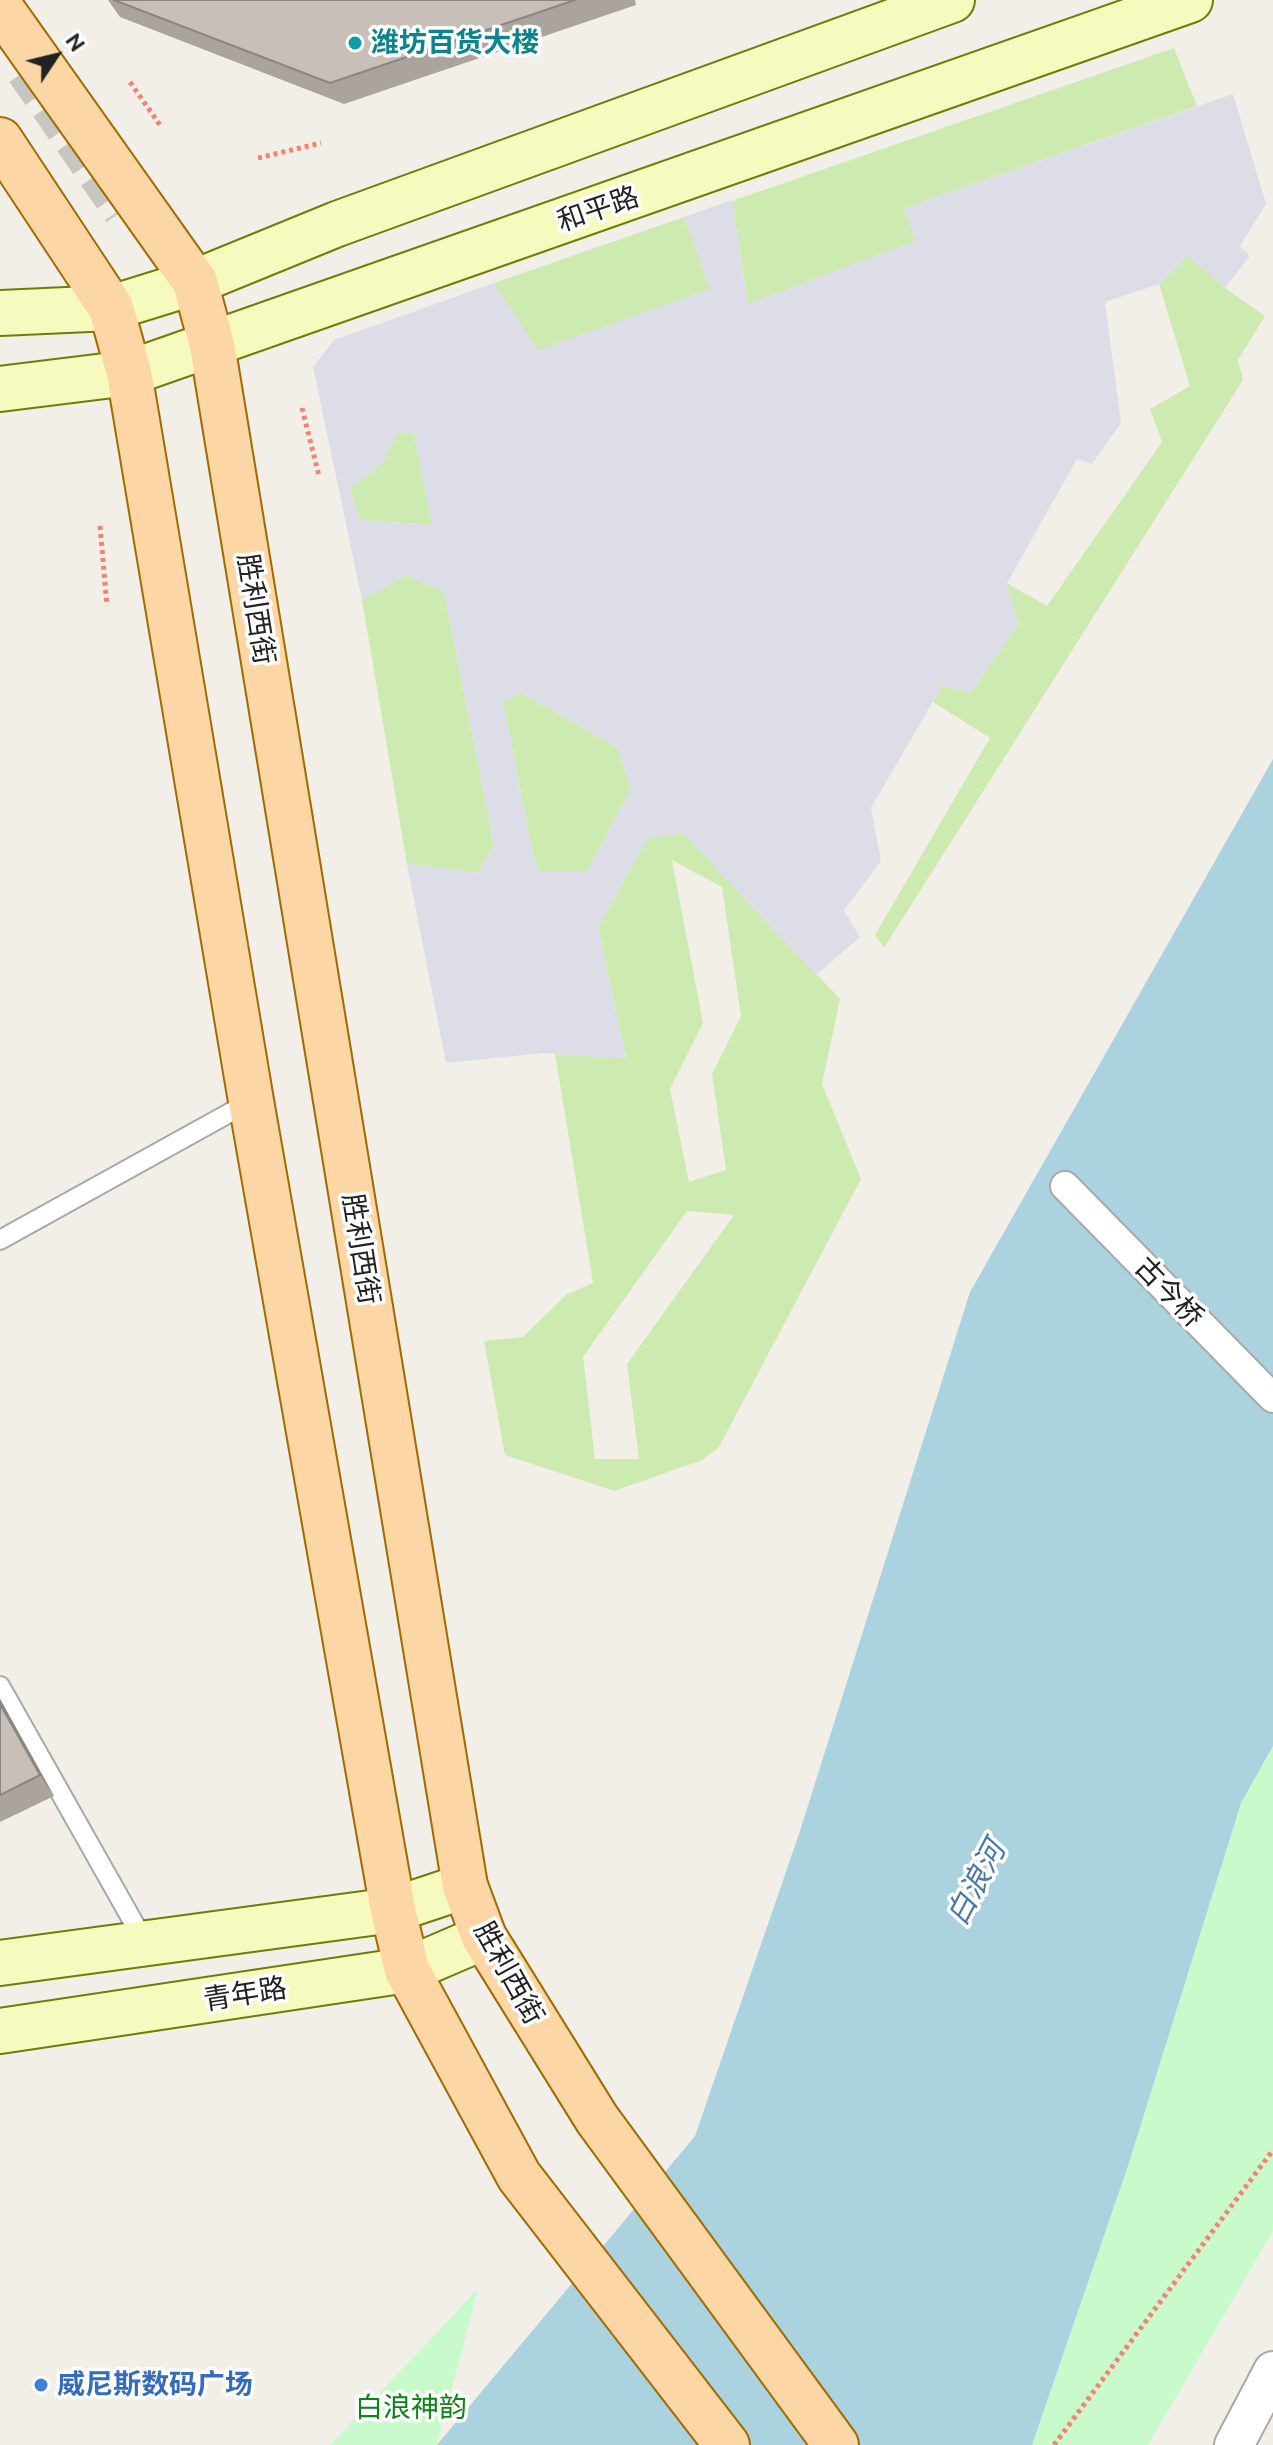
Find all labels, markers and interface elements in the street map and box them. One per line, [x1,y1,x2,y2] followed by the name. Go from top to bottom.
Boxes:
[16,16,96,96] north arrow
[371,26,539,60] place label: 潍坊百货大楼
[61,28,91,56] text: N
[346,34,364,52] marker: 潍坊百货大楼
[553,179,643,239] street label: 和平路
[231,551,281,667] street label: 胜利西街
[336,1191,386,1307] street label: 胜利西街
[1128,1250,1210,1334] street label: 古今桥
[939,1835,1013,1931] water label: 白浪河
[467,1916,551,2030] street label: 胜利西街
[201,1971,289,2017] street label: 青年路
[57,2368,253,2402] place label: 威尼斯数码广场
[32,2376,50,2394] marker: 威尼斯数码广场
[355,2391,467,2425] park label: 白浪神韵

